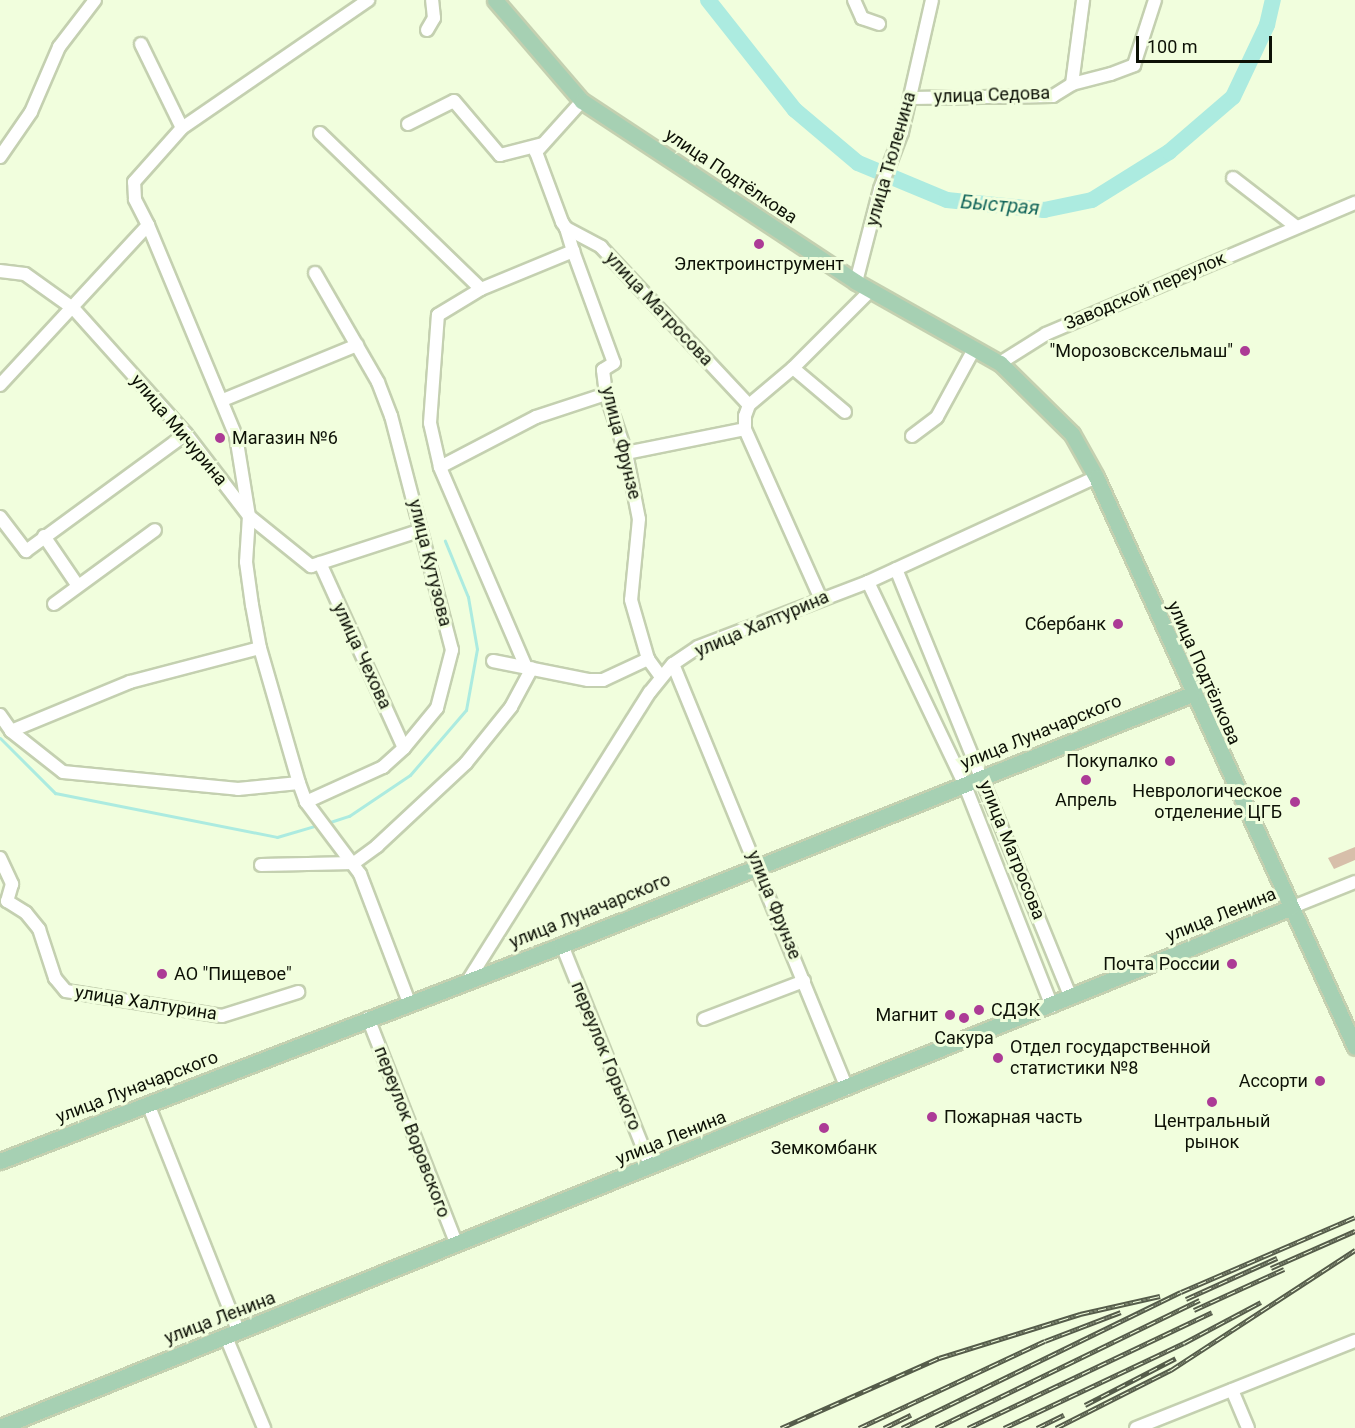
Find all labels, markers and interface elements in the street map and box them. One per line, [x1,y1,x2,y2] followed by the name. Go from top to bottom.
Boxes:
[1139,24,1276,62] scale bar
[1147,36,1198,57] text: 100 m
[933,82,1051,108] street label: улица Седова
[861,89,921,229] street label: улица Тюленина
[661,124,801,228] street label: улица Подтёлкова
[960,190,1040,220] water label: Быстрая
[752,237,766,251] marker: Электроинструмент
[601,247,717,371] street label: улица Матросова
[1061,247,1229,335] street label: Заводской переулок
[674,253,844,275] place label: Электроинструмент
[1050,340,1233,362] place label: "Морозовсксельмаш"
[1238,344,1252,358] marker: "Морозовсксельмаш"
[126,370,232,490] street label: улица Мичурина
[597,384,645,502] street label: улица Фрунзе
[232,427,338,449] place label: Магазин №6
[213,431,227,445] marker: Магазин №6
[404,497,456,629] street label: улица Кутузова
[692,586,832,662] street label: улица Халтурина
[1163,598,1245,748] street label: улица Подтёлкова
[328,599,396,713] street label: улица Чехова
[1025,613,1106,635] place label: Сбербанк
[1111,617,1125,631] marker: Сбербанк
[957,690,1125,774] street label: улица Луначарского
[1066,750,1158,772] place label: Покупалко
[1163,754,1177,768] marker: Покупалко
[1079,773,1093,787] marker: Апрель
[974,777,1050,923] street label: улица Матросова
[1132,781,1282,824] place label: Неврологическое отделение ЦГБ
[1055,789,1117,811] place label: Апрель
[1286,793,1304,811] marker: Неврологическое отделение ЦГБ
[742,847,806,963] street label: улица Фрунзе
[506,869,674,953] street label: улица Луначарского
[1163,883,1279,947] street label: улица Ленина
[1103,953,1220,975] place label: Почта России
[1225,957,1239,971] marker: Почта России
[174,963,292,985] place label: АО "Пищевое"
[155,967,169,981] marker: АО "Пищевое"
[566,978,646,1134] street label: переулок Горького
[74,981,218,1025] street label: улица Халтурина
[991,999,1040,1021] place label: СДЭК
[972,1003,986,1017] marker: СДЭК
[876,1004,938,1026] place label: Магнит
[943,1008,957,1022] marker: Магнит
[957,1011,971,1025] marker: Сакура
[934,1027,994,1049] place label: Сакура
[1010,1037,1211,1080] place label: Отдел государственной статистики №8
[369,1043,455,1221] street label: переулок Воровского
[53,1046,221,1128] street label: улица Луначарского
[991,1051,1005,1065] marker: Отдел государственной статистики №8
[1239,1070,1308,1092] place label: Ассорти
[1313,1074,1327,1088] marker: Ассорти
[1205,1095,1219,1109] marker: Центральный рынок
[613,1106,729,1170] street label: улица Ленина
[944,1106,1083,1128] place label: Пожарная часть
[925,1110,939,1124] marker: Пожарная часть
[1154,1111,1270,1154] place label: Центральный рынок
[817,1121,831,1135] marker: Земкомбанк
[771,1137,877,1159] place label: Земкомбанк
[161,1287,279,1349] street label: улица Ленина

